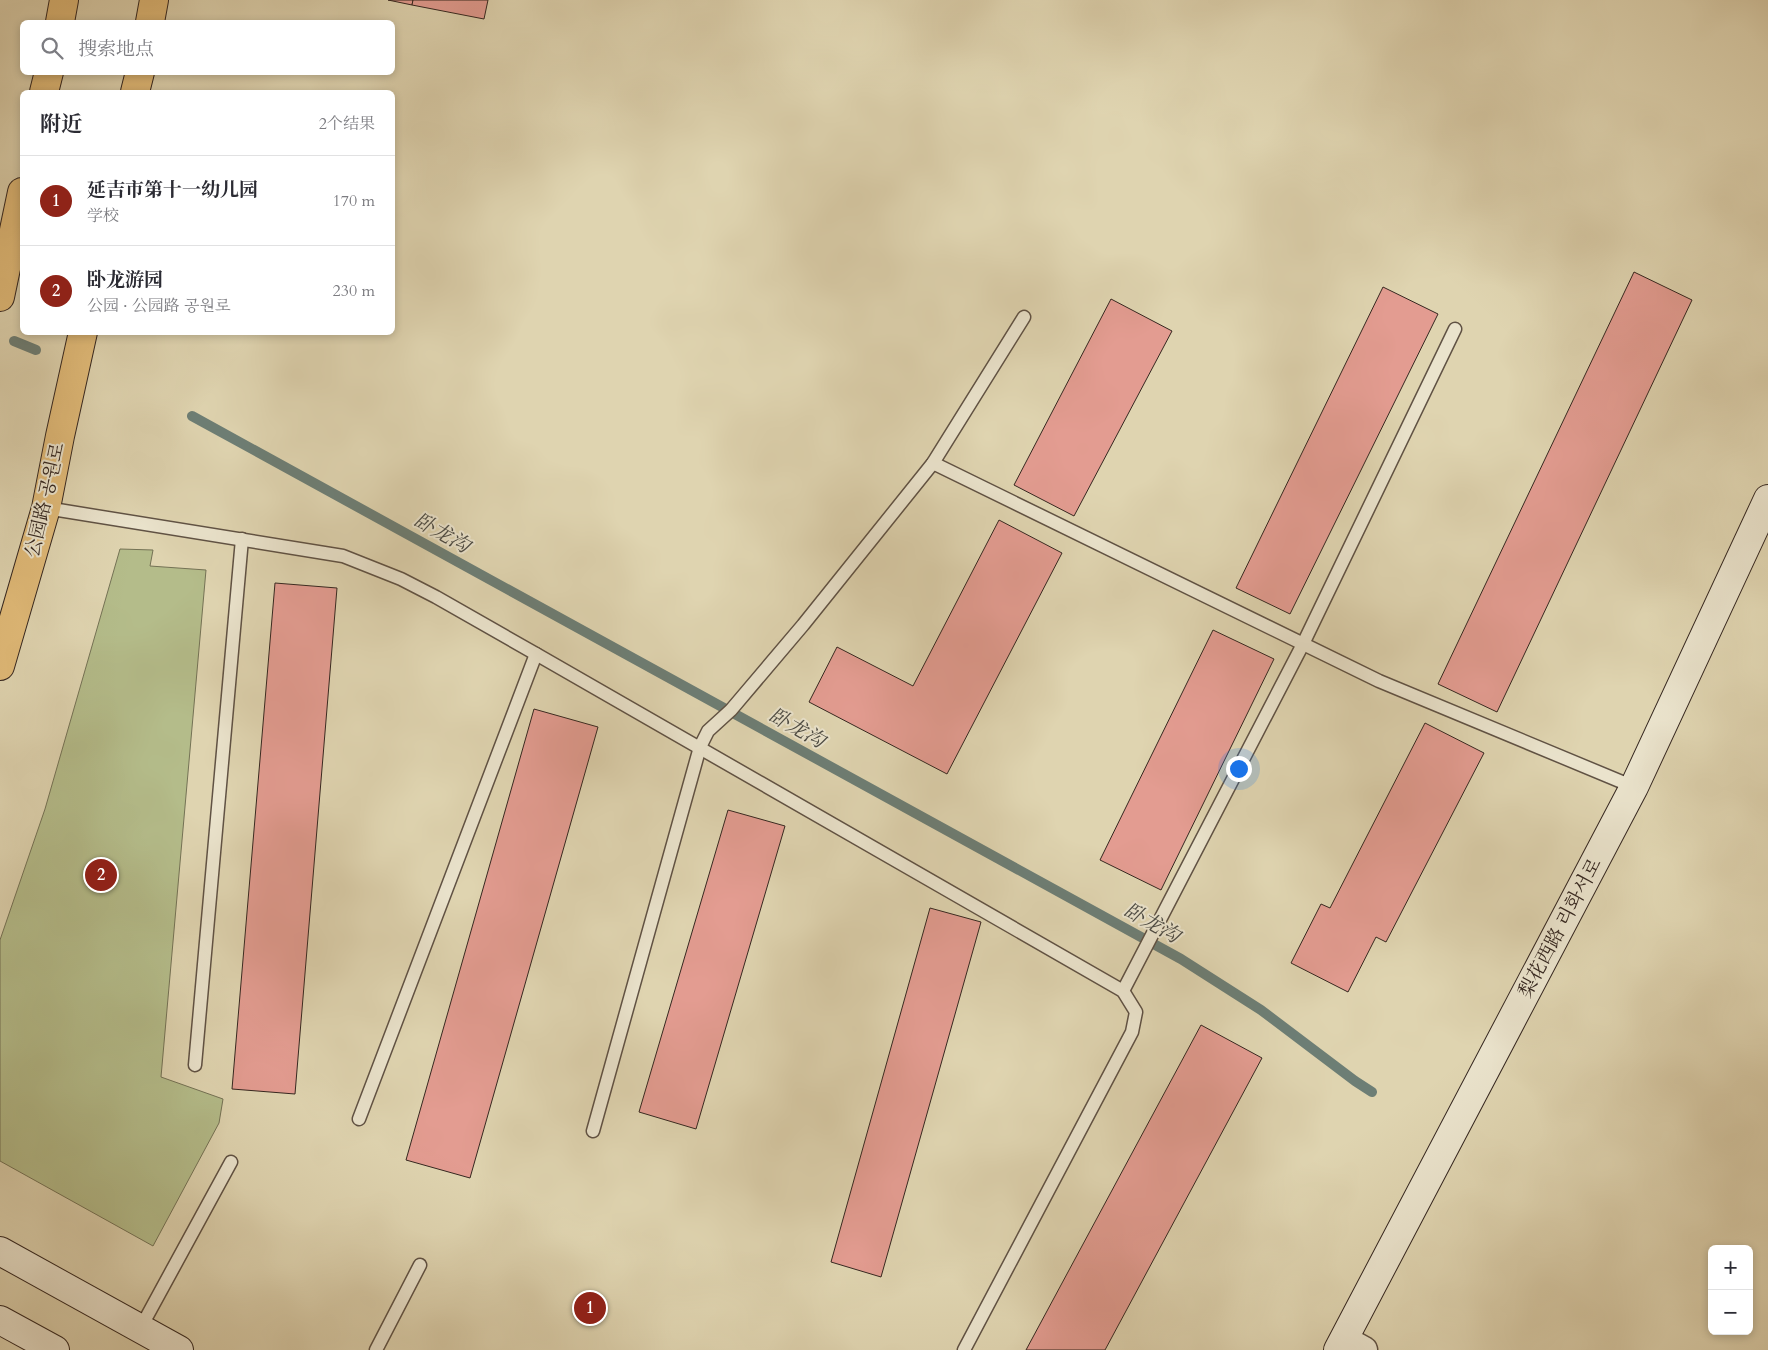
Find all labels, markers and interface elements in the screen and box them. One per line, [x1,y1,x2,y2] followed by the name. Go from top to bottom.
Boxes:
[20,20,395,75] search box
[38,34,66,62] icon: search
[78,36,154,62] text: 搜索地点
[40,110,82,139] text: 附近
[319,113,375,135] text: 2个结果
[87,177,258,203] text: 延吉市第十一幼儿园
[52,190,60,212] text: 1
[333,190,375,212] text: 170 m
[87,205,119,227] text: 学校
[87,267,163,293] text: 卧龙游园
[52,280,60,302] text: 2
[333,280,375,302] text: 230 m
[87,295,230,317] text: 公园 · 公园路 공원로
[19,440,71,560] street label: 公园路 공원로
[409,507,477,561] water label: 卧龙沟
[764,702,832,756] water label: 卧龙沟
[1226,756,1252,782] your location
[1512,854,1608,1002] street label: 梨花西路 리화서로
[85,856,117,894] pin: 2
[1119,897,1187,951] water label: 卧龙沟
[1708,1245,1753,1335] map controls
[1708,1245,1753,1290] button: +
[574,1289,606,1327] pin: 1
[1708,1290,1753,1335] button: −

